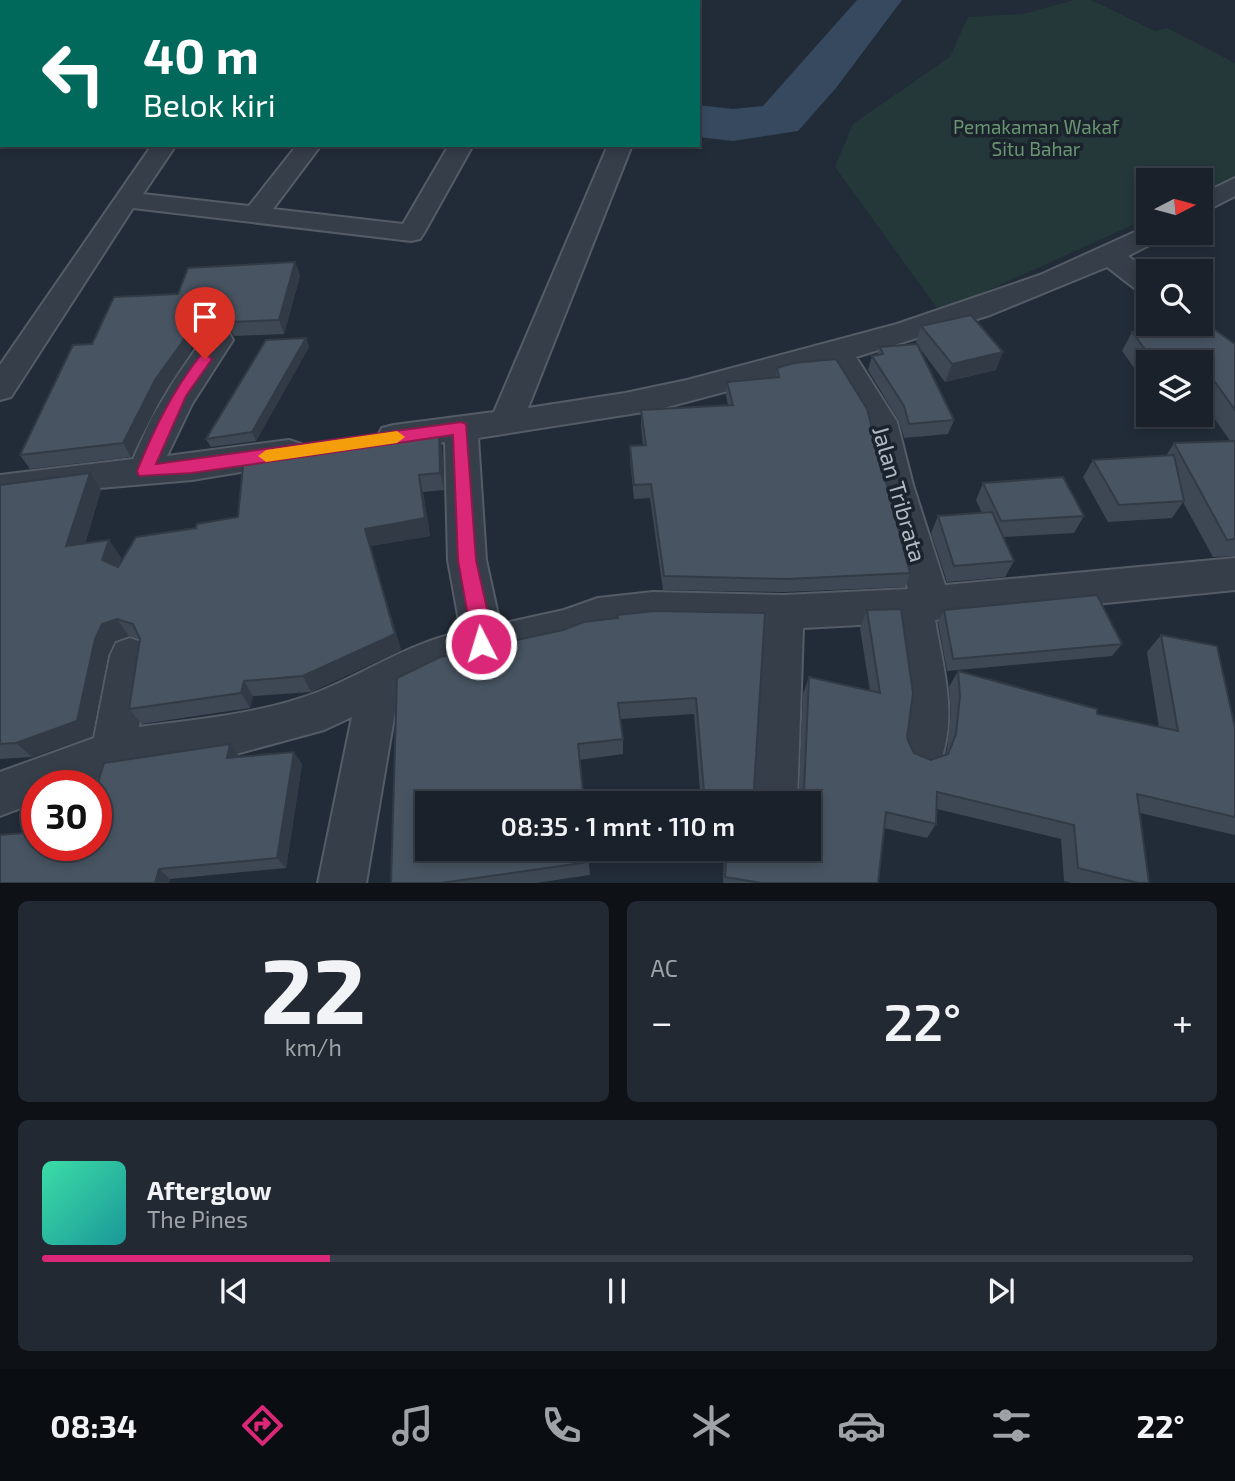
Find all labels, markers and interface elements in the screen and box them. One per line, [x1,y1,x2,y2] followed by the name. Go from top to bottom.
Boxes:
[143,25,259,84] text: 40 m
[28,28,119,119] icon: left
[143,85,276,123] text: Belok kiri
[953,115,1120,160] park label: Pemakaman Wakaf Situ Bahar
[1136,168,1213,245] north arrow
[1136,168,1213,427] map controls
[1136,259,1213,336] button: search
[175,287,235,359] pin
[186,298,224,336] icon: arrive
[1136,350,1213,427] button: layers
[867,422,933,565] street label: Jalan Tribrata
[444,607,518,681] position arrow
[21,770,112,861] speed limit sign: 30
[501,810,735,841] text: 08:35 · 1 mnt · 110 m
[260,933,366,1042] text: 22
[651,954,678,982] text: AC
[883,989,961,1051] text: 22°
[651,998,673,1044] text: −
[1172,998,1193,1044] text: +
[285,1033,342,1061] text: km/h
[147,1174,272,1205] text: Afterglow
[147,1205,248,1233] text: The Pines
[215,1272,253,1310] icon: previous
[598,1272,636,1310] icon: pause
[982,1272,1020,1310] icon: next
[238,1401,287,1450] icon: directions
[388,1401,437,1450] icon: music
[537,1401,586,1450] icon: phone
[687,1401,736,1450] icon: climate
[837,1401,886,1450] icon: car
[987,1401,1036,1450] icon: filters
[50,1406,137,1444] text: 08:34
[1136,1406,1185,1444] text: 22°

